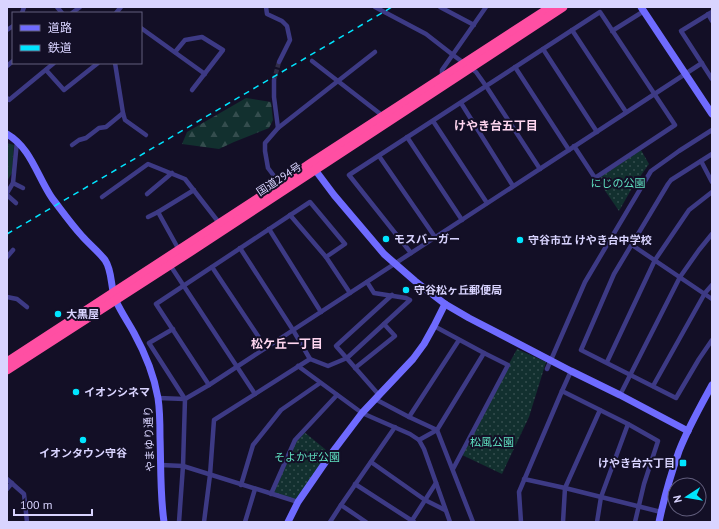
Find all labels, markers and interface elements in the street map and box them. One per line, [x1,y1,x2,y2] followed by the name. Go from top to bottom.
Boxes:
[12,12,142,64] legend
[48,20,72,35] text: 道路
[48,40,72,55] text: 鉄道
[454,118,538,133] district label: けやき台五丁目
[254,159,304,199] street label: 国道294号
[591,176,646,190] park label: にじの公園
[394,232,460,246] place label: モスバーガー
[528,233,652,247] place label: 守谷市立 けやき台中学校
[381,234,391,244] marker: モスバーガー
[515,235,525,245] marker: 守谷市立 けやき台中学校
[414,283,502,297] place label: 守谷松ヶ丘郵便局
[401,285,411,295] marker: 守谷松ヶ丘郵便局
[66,307,99,321] place label: 大黒屋
[53,309,63,319] marker: 大黒屋
[251,336,323,351] district label: 松ケ丘一丁目
[84,385,150,399] place label: イオンシネマ
[71,387,81,397] marker: イオンシネマ
[141,406,157,472] street label: やまゆり通り
[78,435,88,445] marker: イオンタウン守谷
[470,435,514,449] park label: 松風公園
[39,446,127,460] place label: イオンタウン守谷
[274,450,340,464] park label: そよかぜ公園
[598,456,675,470] place label: けやき台六丁目
[678,458,688,468] marker: けやき台六丁目
[667,477,707,517] north arrow
[14,491,92,517] scale bar
[670,494,685,504] text: N
[20,497,53,512] text: 100 m

